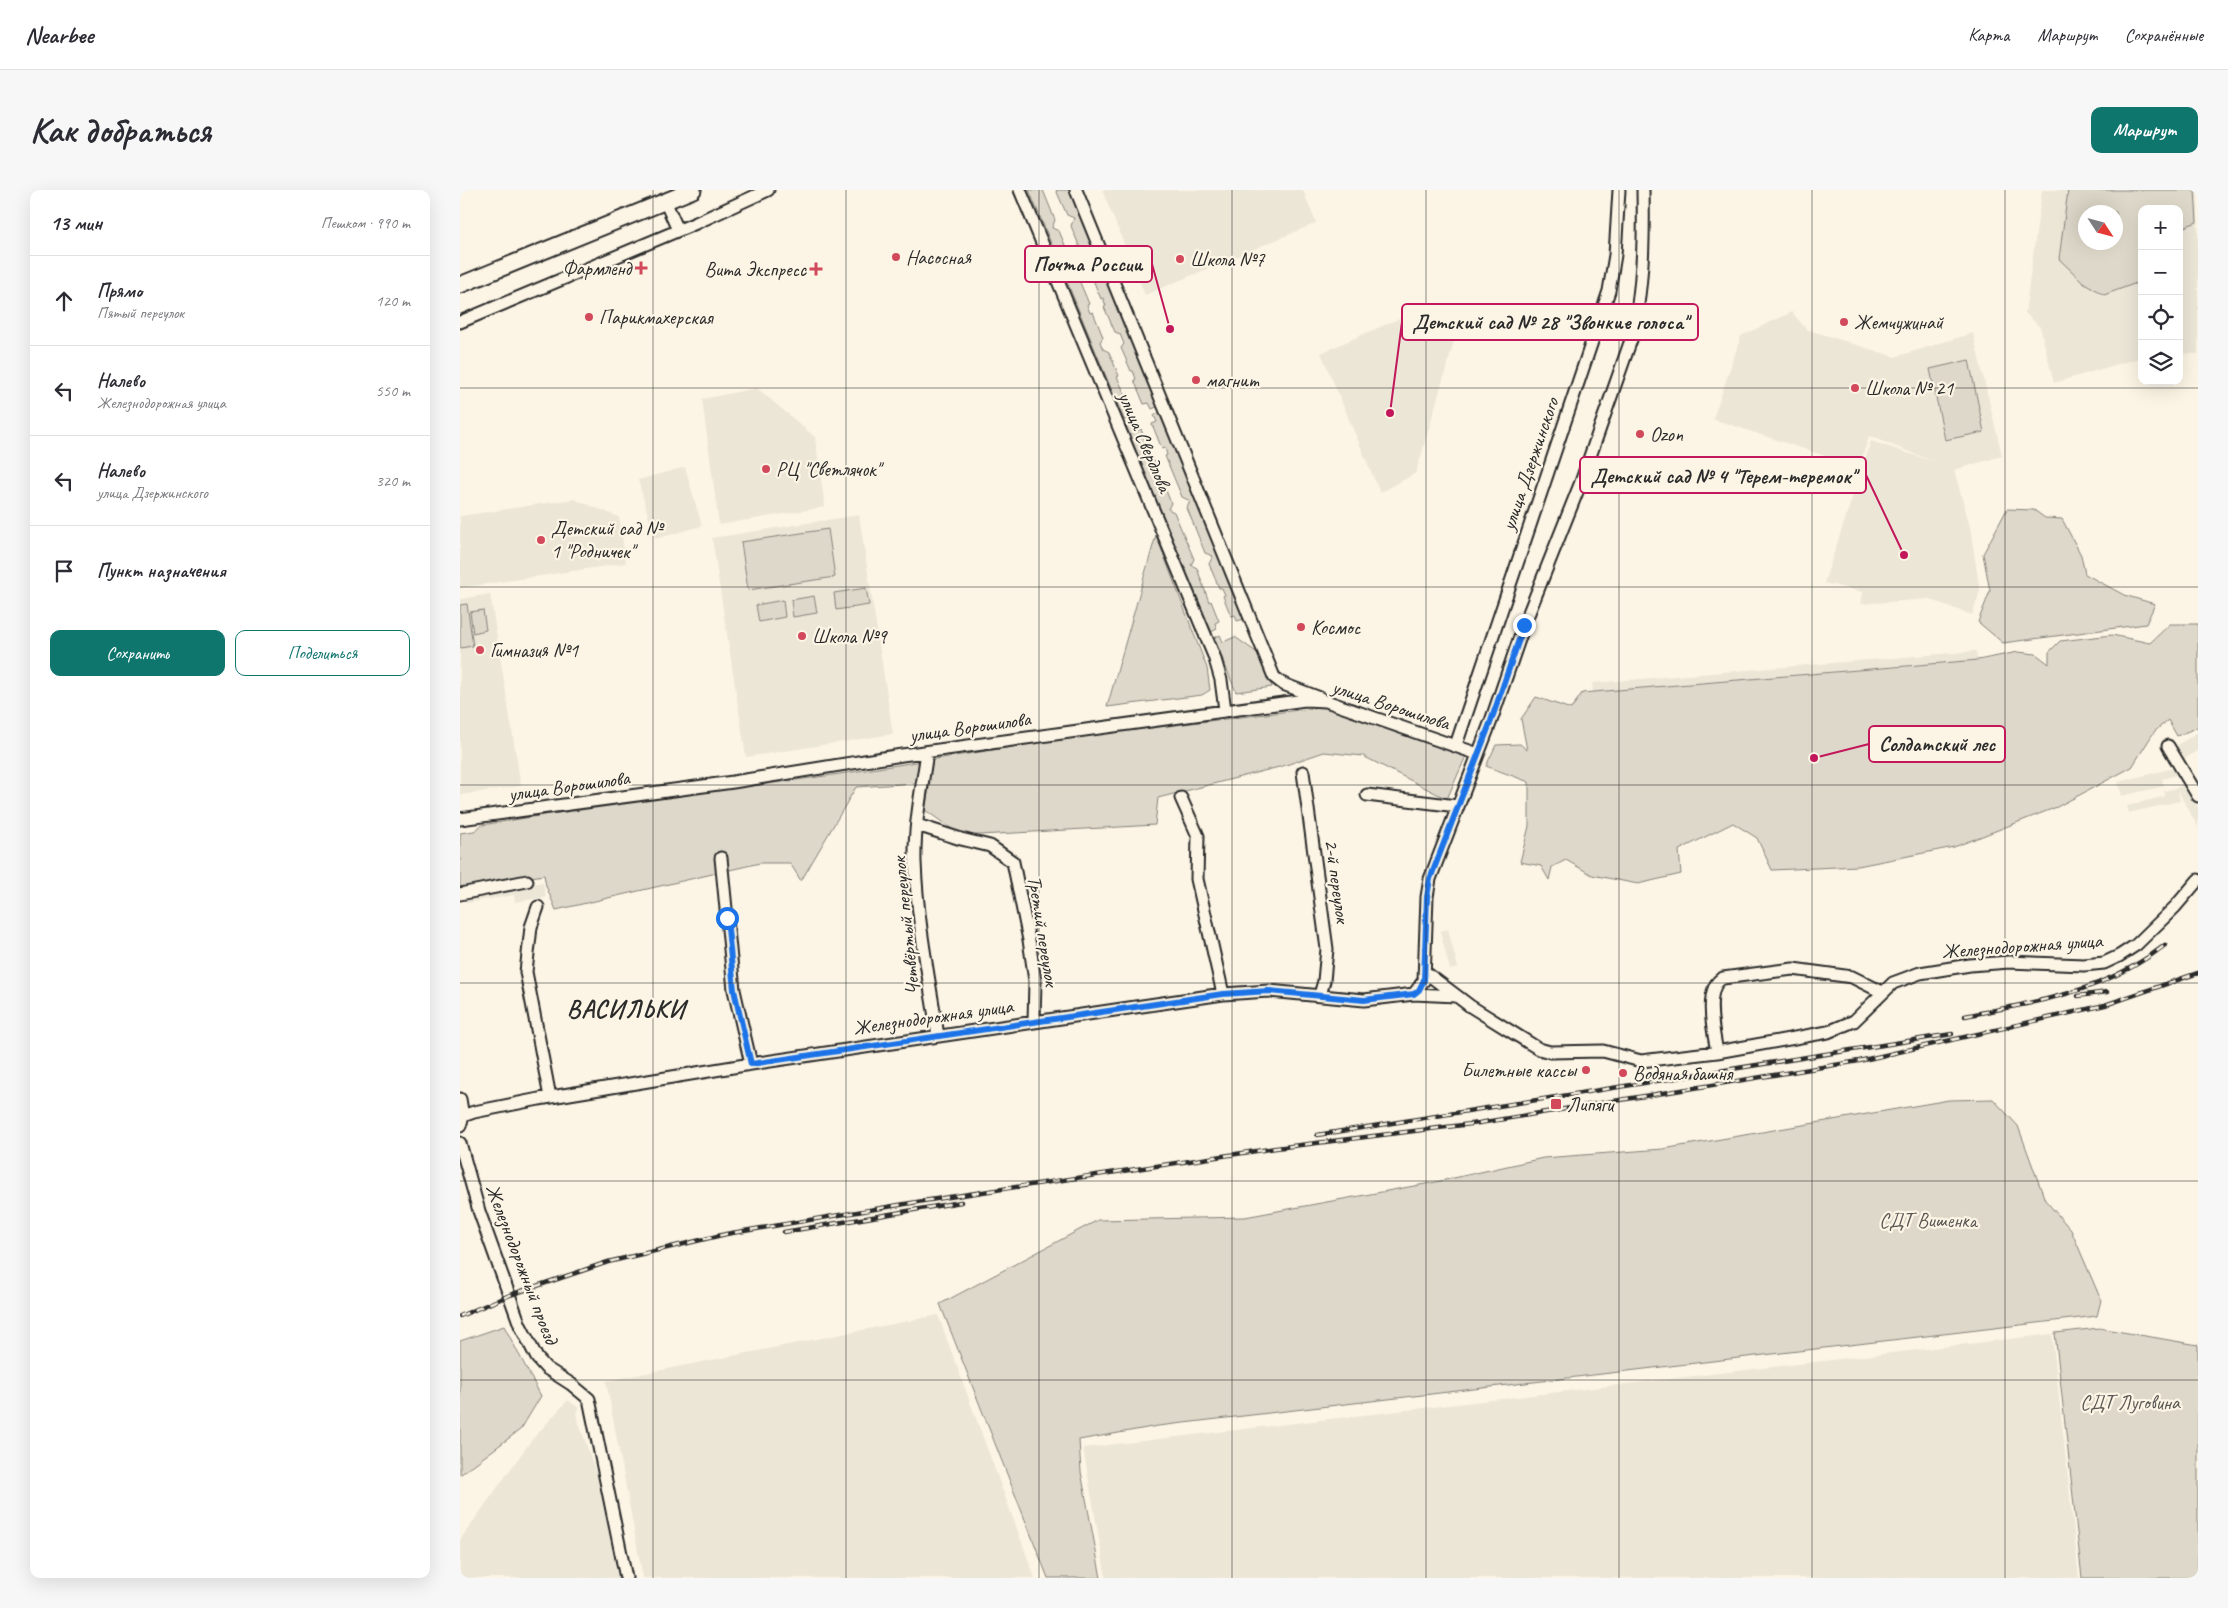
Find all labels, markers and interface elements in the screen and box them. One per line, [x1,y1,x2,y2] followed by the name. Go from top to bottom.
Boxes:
[25,20,93,50] text: Nearbee
[1968,24,2009,46] text: Карта
[2037,24,2097,46] text: Маршрут
[2125,24,2203,46] text: Сохранённые
[2091,107,2198,153] button: Маршрут
[30,108,211,153] text: Как добраться
[2078,205,2123,250] north arrow
[2138,205,2183,385] map controls
[2138,205,2183,250] button: +
[50,210,102,236] text: 13 мин
[321,213,410,233] text: Пешком · 990 m
[906,245,972,270] place label: Насосная
[1025,246,1152,282] callout: Почта России
[1190,247,1265,272] place label: Школа №7
[2138,250,2183,295] button: −
[890,251,902,263] marker: Насосная
[1034,251,1144,277] text: Почта России
[1174,253,1186,265] marker: Школа №7
[562,256,633,281] place label: Фармленд
[704,257,807,282] place label: Вита Экспресс
[635,262,647,274] marker: Фармленд
[810,263,822,275] marker: Вита Экспресс
[97,279,142,303] text: Прямо
[50,287,78,315] icon: ahead
[376,291,410,311] text: 120 m
[2138,295,2183,340] button: locate
[97,303,184,323] text: Пятый переулок
[1402,304,1698,340] callout: Детский сад № 28 "Звонкие голоса"
[599,305,715,330] place label: Парикмахерская
[1412,309,1693,335] text: Детский сад № 28 "Звонкие голоса"
[1854,310,1945,335] place label: Жемчужинай
[583,311,595,323] marker: Парикмахерская
[1838,316,1850,328] marker: Жемчужинай
[2138,340,2183,385] button: layers
[1206,368,1260,393] place label: магнит
[97,369,145,393] text: Налево
[1190,374,1202,386] marker: магнит
[1865,376,1954,401] place label: Школа № 21
[50,377,78,405] icon: left
[376,381,410,401] text: 550 m
[1849,382,1861,394] marker: Школа № 21
[1112,387,1178,498] street label: улица Свердлова
[97,393,226,413] text: Железнодорожная улица
[1495,394,1565,535] street label: улица Дзержинского
[1650,422,1684,447] place label: Ozon
[1634,428,1646,440] marker: Ozon
[776,457,885,482] place label: РЦ "Светлячок"
[1580,457,1866,493] callout: Детский сад № 4 "Терем-теремок"
[97,459,145,483] text: Налево
[760,463,772,475] marker: РЦ "Светлячок"
[1590,463,1861,489] text: Детский сад № 4 "Терем-теремок"
[50,467,78,495] icon: left
[376,471,410,491] text: 320 m
[97,483,208,503] text: улица Дзержинского
[551,516,666,564] place label: Детский сад № 1 "Родничек"
[535,534,547,546] marker: Детский сад № 1 "Родничек"
[50,557,78,585] icon: arrive
[97,559,226,583] text: Пункт назначения
[1513,614,1536,637] route end
[1311,615,1361,640] place label: Космос
[1295,621,1307,633] marker: Космос
[812,624,888,649] place label: Школа №9
[50,630,225,676] button: Сохранить
[235,630,410,676] button: Поделиться
[796,630,808,642] marker: Школа №9
[490,638,579,663] place label: Гимназия №1
[474,644,486,656] marker: Гимназия №1
[1328,674,1455,736] street label: улица Ворошилова
[907,706,1034,748] street label: улица Ворошилова
[1869,726,2005,762] callout: Солдатский лес
[1879,731,1996,757] text: Солдатский лес
[506,765,633,807] street label: улица Ворошилова
[1319,838,1355,926] street label: 2-й переулок
[886,854,926,996] street label: Четвёртый переулок
[1022,874,1064,990] street label: Третий переулок
[716,907,739,930] route start
[1941,928,2104,964] street label: Железнодорожная улица
[567,993,688,1025] district label: ВАСИЛЬКИ
[852,993,1016,1041] street label: Железнодорожная улица
[1461,1058,1577,1083] place label: Билетные кассы
[1633,1061,1735,1086] place label: Водяная башня
[1580,1064,1592,1076] marker: Билетные кассы
[1617,1067,1629,1079] marker: Водяная башня
[1567,1092,1615,1117] place label: Липяги
[1549,1097,1563,1111] marker: Липяги
[480,1181,565,1349] street label: Железнодорожный проезд
[1879,1208,1979,1233] park label: СДТ Вишенка
[2080,1390,2181,1415] park label: СДТ Луговина

